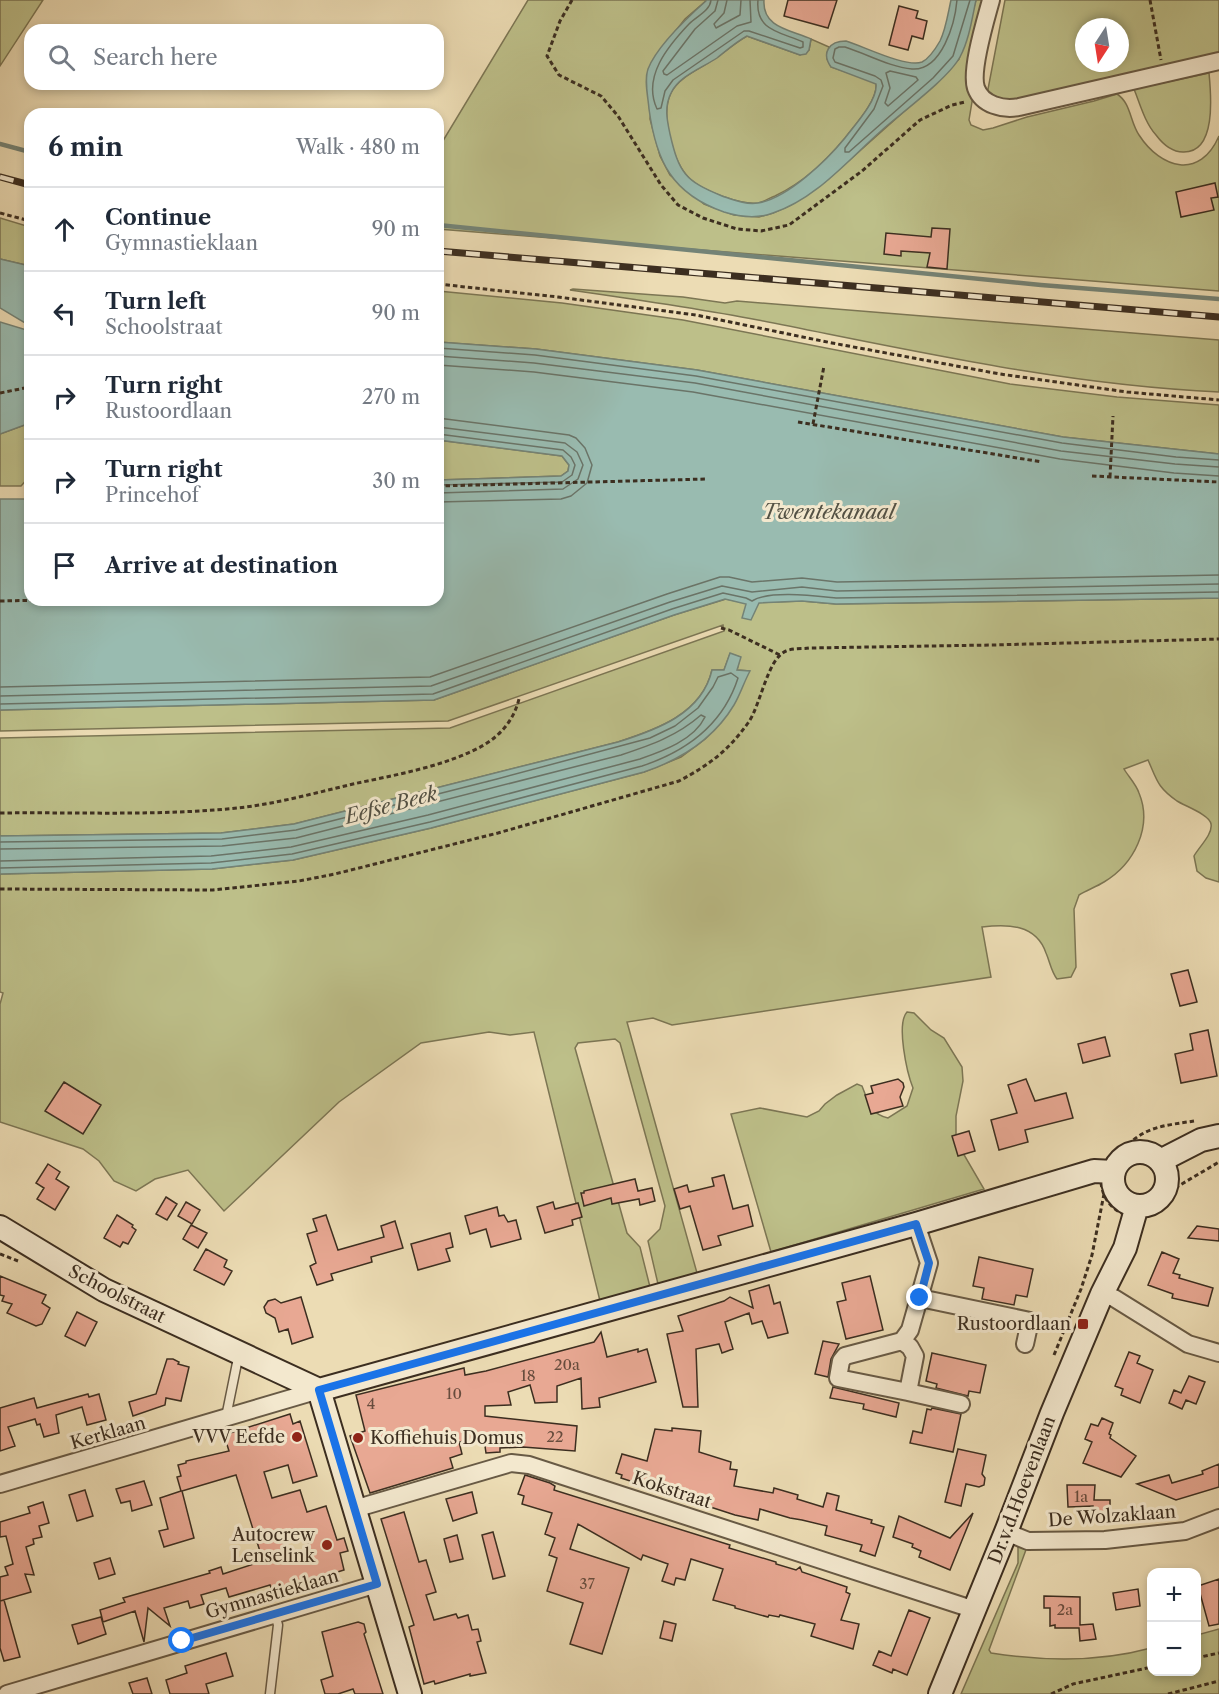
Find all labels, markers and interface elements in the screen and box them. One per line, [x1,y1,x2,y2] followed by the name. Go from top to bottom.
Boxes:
[1075,18,1129,72] north arrow
[24,24,444,90] search box
[45,41,78,74] icon: search
[93,44,218,71] text: Search here
[48,131,123,163] text: 6 min
[296,135,420,159] text: Walk · 480 m
[105,204,211,231] text: Continue
[48,213,81,246] icon: ahead
[372,217,420,241] text: 90 m
[105,231,258,255] text: Gymnastieklaan
[105,288,206,315] text: Turn left
[48,297,81,330] icon: left
[372,301,420,325] text: 90 m
[105,315,223,339] text: Schoolstraat
[105,372,223,399] text: Turn right
[48,381,81,414] icon: right
[362,385,420,409] text: 270 m
[105,399,232,423] text: Rustoordlaan
[105,456,223,483] text: Turn right
[48,465,81,498] icon: right
[372,469,420,493] text: 30 m
[105,483,199,507] text: Princehof
[763,500,898,524] water label: Twentekanaal
[48,549,81,582] icon: arrive
[105,552,338,579] text: Arrive at destination
[340,781,440,829] water label: Eefse Beek
[65,1260,170,1328] street label: Schoolstraat
[906,1284,932,1310] route end
[957,1313,1071,1335] place label: Rustoordlaan
[1076,1317,1090,1331] marker: Rustoordlaan
[554,1355,580,1374] house number: 20a
[520,1366,536,1385] house number: 18
[446,1384,462,1403] house number: 10
[367,1394,375,1413] house number: 4
[68,1412,148,1454] street label: Kerklaan
[984,1413,1060,1567] street label: Dr.v.d.Hoevenlaan
[191,1426,285,1448] place label: VVV Eefde
[370,1427,524,1449] place label: Koffiehuis Domus
[546,1427,564,1446] house number: 22
[290,1430,304,1444] marker: VVV Eefde
[351,1431,365,1445] marker: Koffiehuis Domus
[630,1467,715,1513] street label: Kokstraat
[1074,1487,1088,1506] house number: 1a
[1047,1501,1177,1531] street label: De Wolzaklaan
[231,1524,317,1567] place label: Autocrew Lenselink
[320,1538,334,1552] marker: Autocrew Lenselink
[203,1564,341,1624] street label: Gymnastieklaan
[1147,1568,1201,1676] map controls
[1147,1568,1201,1622] button: +
[579,1574,595,1593] house number: 37
[1057,1600,1073,1619] house number: 2a
[1147,1622,1201,1676] button: −
[168,1627,194,1653] route start

